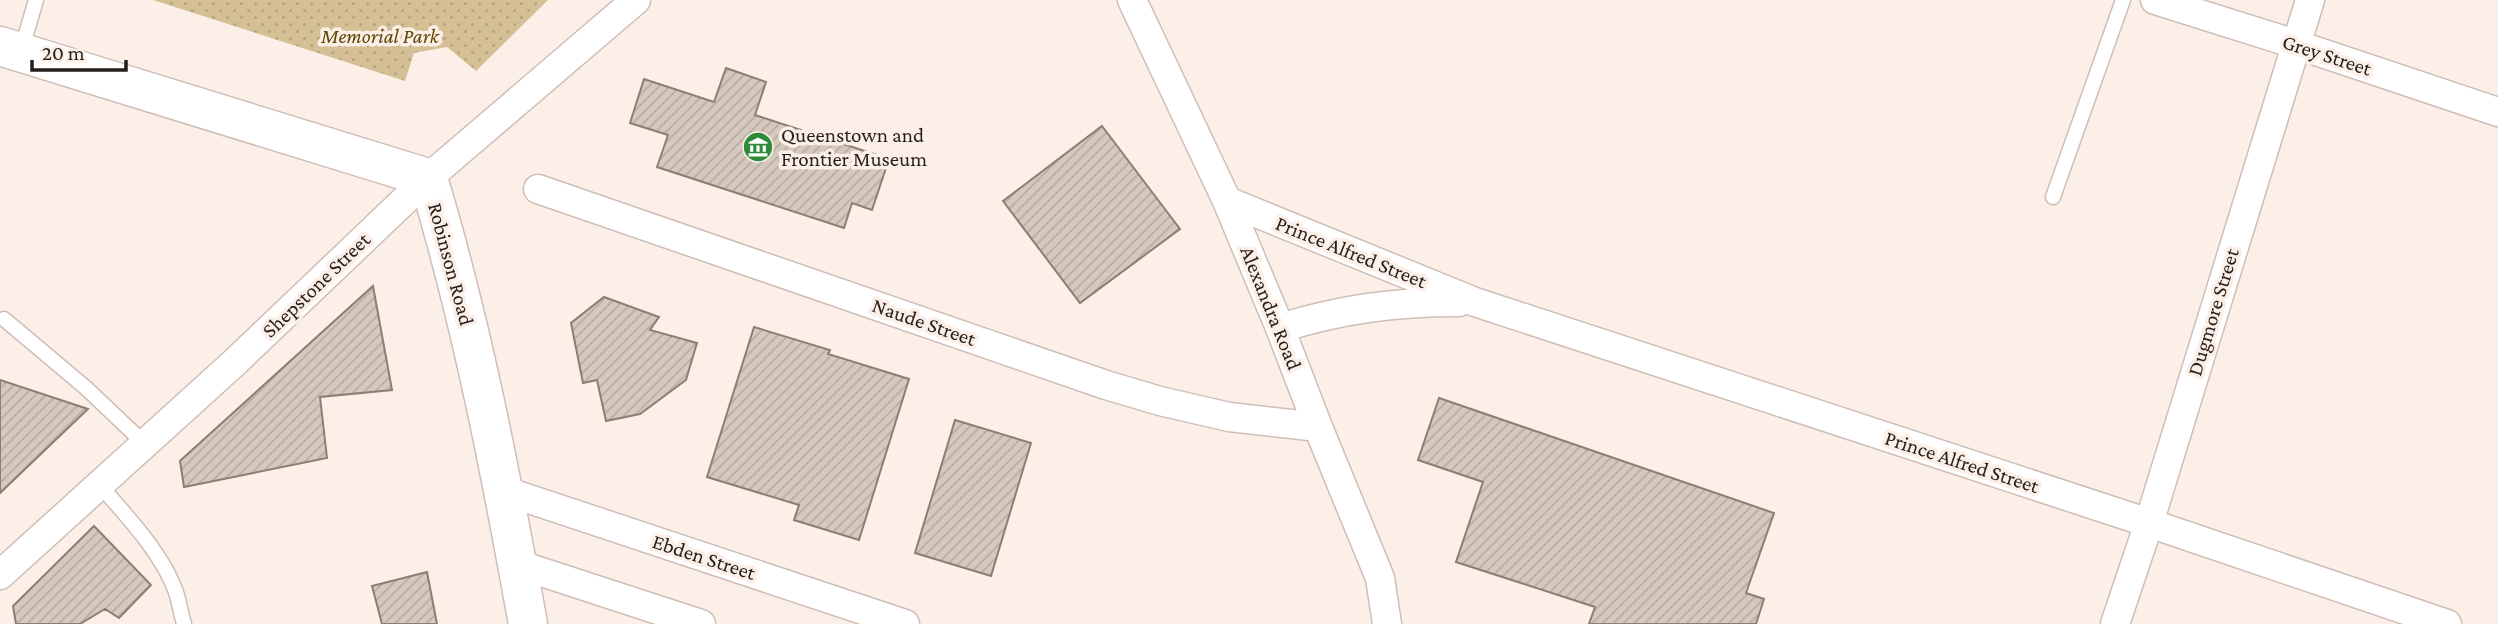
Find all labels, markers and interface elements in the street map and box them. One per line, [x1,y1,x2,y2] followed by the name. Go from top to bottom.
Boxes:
[320,24,440,48] park label: Memorial Park
[32,28,126,72] scale bar
[2279,29,2376,81] street label: Grey Street
[42,41,85,65] text: 20 m
[781,123,927,171] place label: Queenstown and Frontier Museum
[741,130,775,164] museum icon: Queenstown and Frontier Museum
[423,200,479,328] street label: Robinson Road
[1272,211,1431,294] street label: Prince Alfred Street
[257,227,376,342] street label: Shepstone Street
[1235,243,1307,373] street label: Alexandra Road
[2182,244,2244,379] street label: Dugmore Street
[869,293,980,351] street label: Naude Street
[1882,426,2043,499] street label: Prince Alfred Street
[650,529,759,585] street label: Ebden Street

